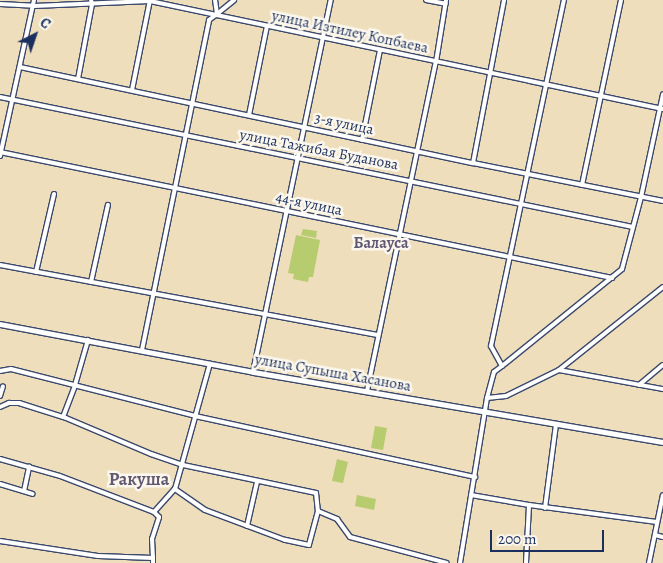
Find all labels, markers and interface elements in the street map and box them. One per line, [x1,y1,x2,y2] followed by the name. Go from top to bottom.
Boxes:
[270,7,430,57] street label: улица Изтилеу Копбаева
[10,10,60,60] north arrow
[36,13,55,33] text: С
[313,109,375,139] street label: 3-я улица
[238,126,400,174] street label: улица Тажибая Буданова
[274,188,344,220] street label: 44-я улица
[353,233,409,253] district label: Балауса
[254,350,412,396] street label: улица Супыша Хасанова
[109,468,169,490] district label: Ракуша
[493,520,607,552] scale bar
[498,529,537,549] text: 200 m

